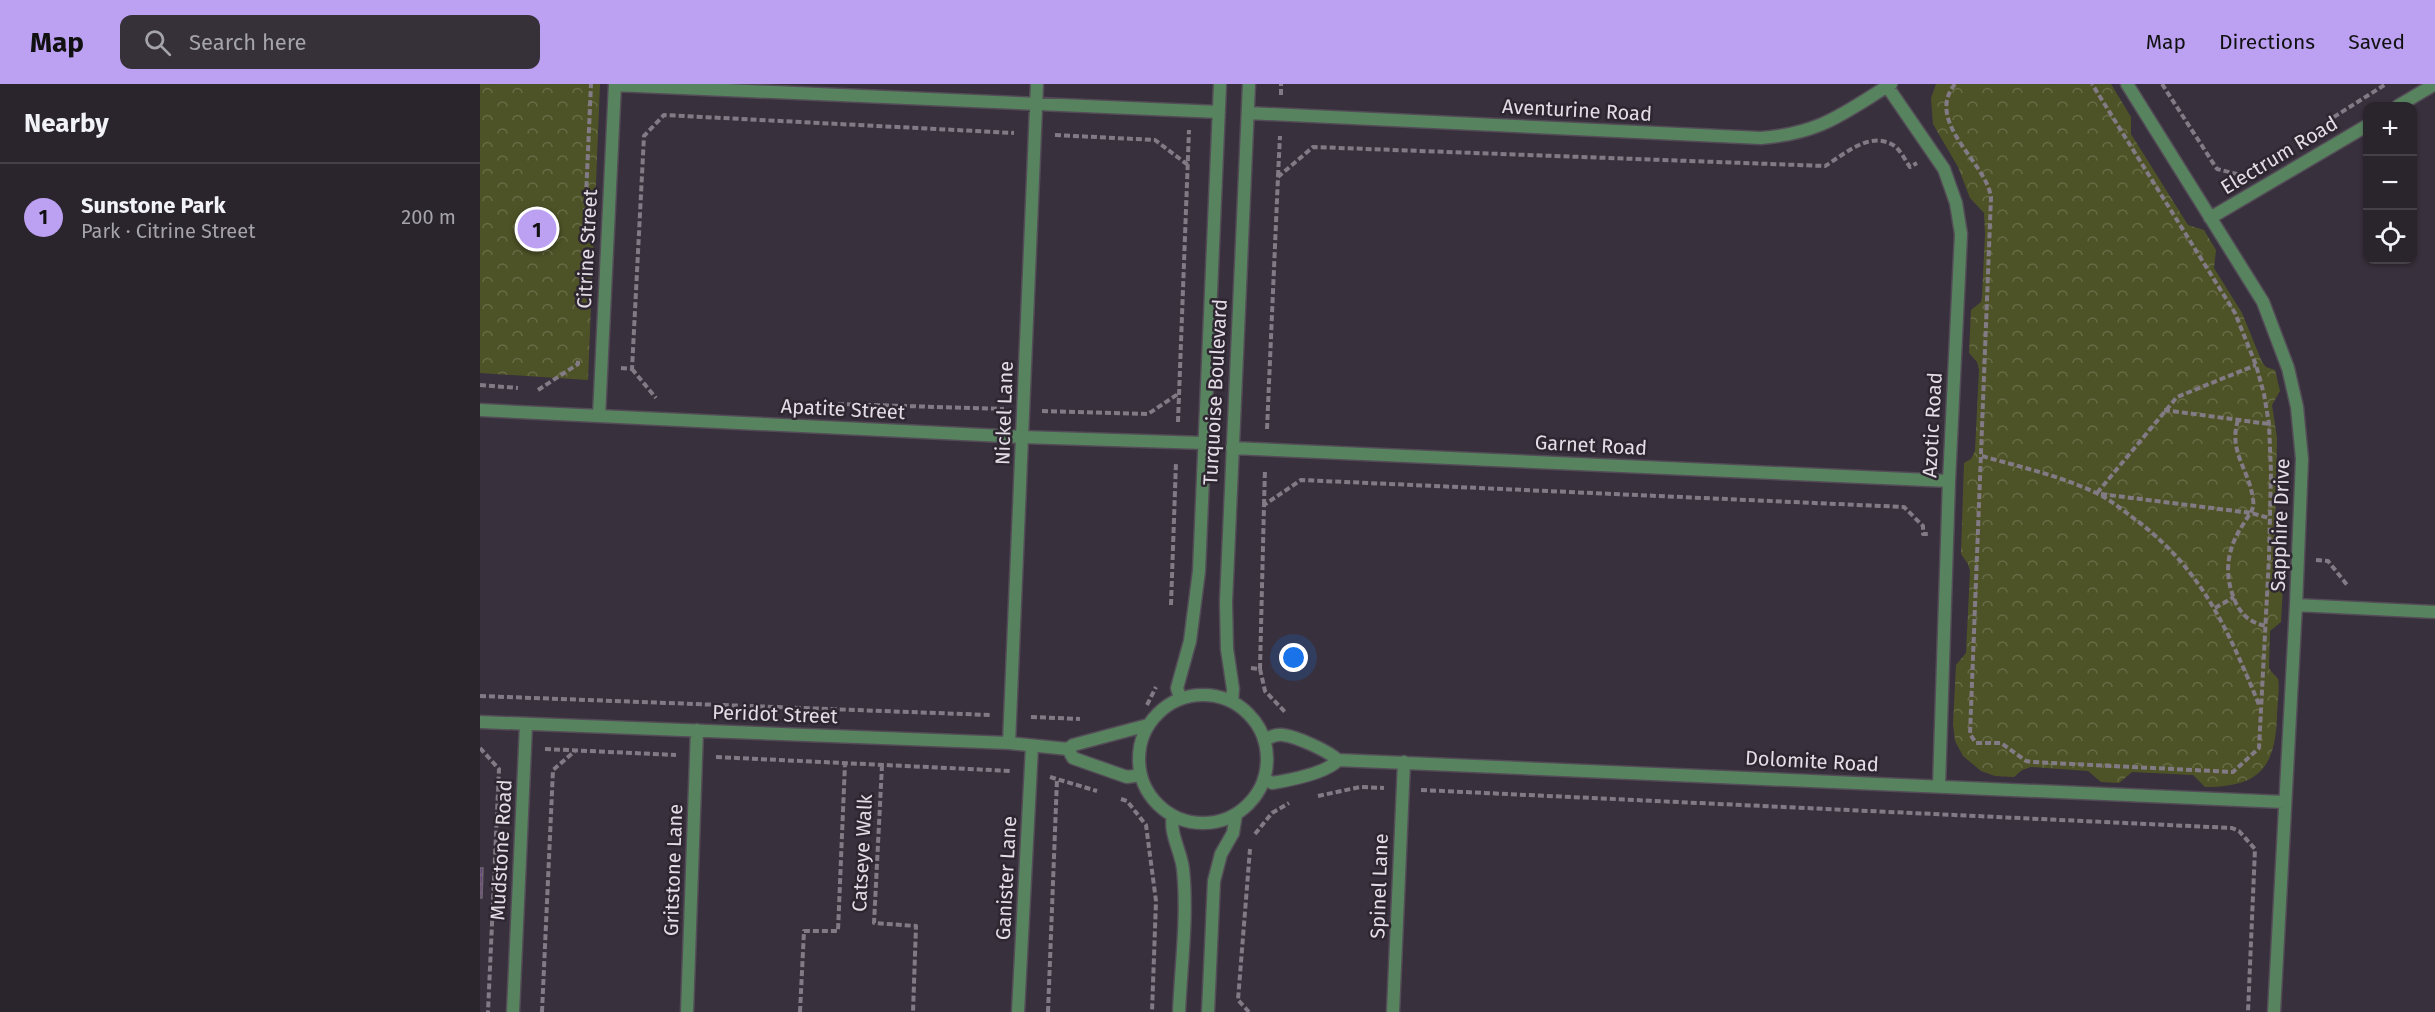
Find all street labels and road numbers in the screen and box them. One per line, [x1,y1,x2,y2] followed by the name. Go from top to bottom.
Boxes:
[1501,94,1653,126] street label: Aventurine Road
[2216,111,2342,199] street label: Electrum Road
[572,188,602,309] street label: Citrine Street
[1198,298,1232,486] street label: Turquoise Boulevard
[990,360,1018,466] street label: Nickel Lane
[1917,372,1947,478] street label: Azotic Road
[780,394,906,424] street label: Apatite Street
[1534,430,1648,460] street label: Garnet Road
[2266,458,2294,592] street label: Sapphire Drive
[712,700,839,728] street label: Peridot Street
[1744,746,1880,776] street label: Dolomite Road
[485,779,517,921] street label: Mudstone Road
[847,793,877,913] street label: Catseye Walk
[659,803,687,937] street label: Gritstone Lane
[991,815,1021,941] street label: Ganister Lane
[1365,833,1393,939] street label: Spinel Lane

